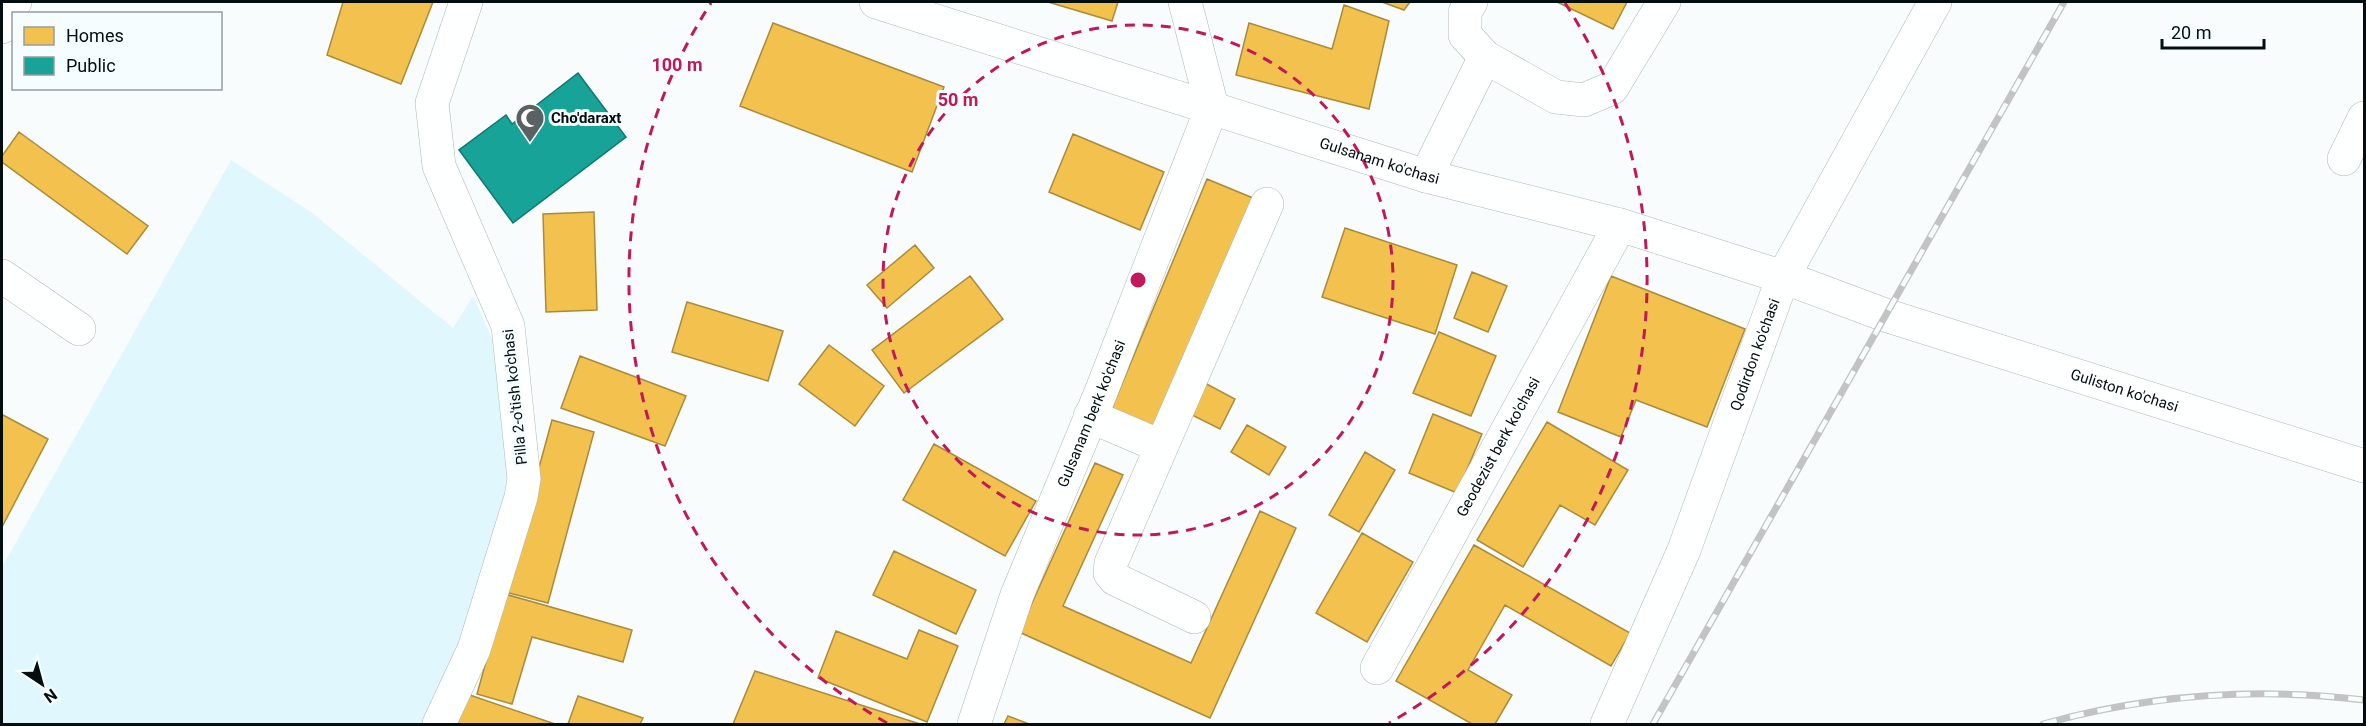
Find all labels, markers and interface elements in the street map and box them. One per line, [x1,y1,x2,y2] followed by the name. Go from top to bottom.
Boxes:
[12,12,222,90] legend
[2162,12,2264,50] scale bar
[2171,22,2211,43] text: 20 m
[66,25,124,46] text: Homes
[651,54,703,75] text: 100 m
[66,55,116,76] text: Public
[938,89,978,110] text: 50 m
[514,102,546,144] mosque icon: Cho'daraxt
[551,109,621,127] place label: Cho'daraxt
[1317,134,1441,188] street label: Gulsanam ko'chasi
[1128,270,1148,290] centre of rings
[1726,296,1783,413] street label: Qodirdon ko'chasi
[499,328,531,466] street label: Pilla 2-o'tish ko'chasi
[1054,337,1129,490] street label: Gulsanam berk ko'chasi
[2068,365,2181,416] street label: Guliston ko'chasi
[1453,374,1544,520] street label: Geodezist berk ko'chasi
[12,654,72,714] north arrow
[40,685,61,707] text: N

